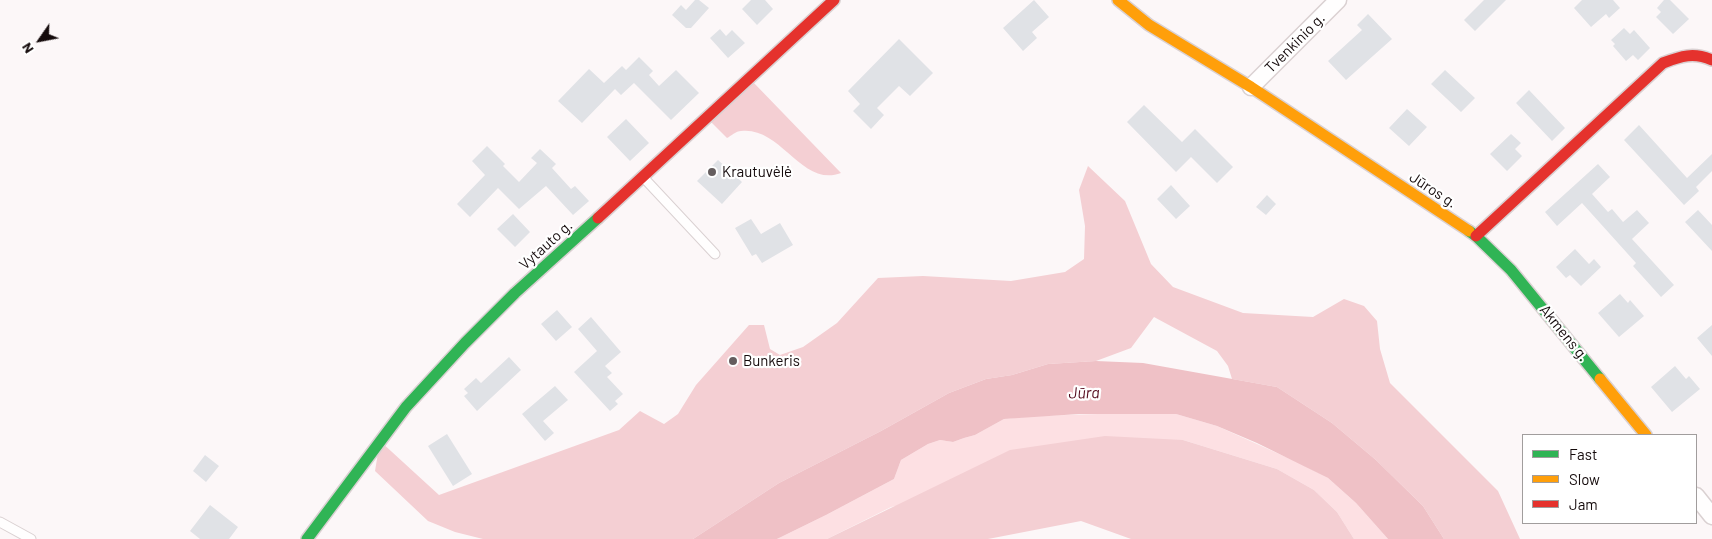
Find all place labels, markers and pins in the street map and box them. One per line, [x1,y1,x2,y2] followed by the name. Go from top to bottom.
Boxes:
[722,163,792,181] place label: Krautuvėlė
[706,166,718,178] marker: Krautuvėlė
[743,352,800,370] place label: Bunkeris
[727,355,739,367] marker: Bunkeris

